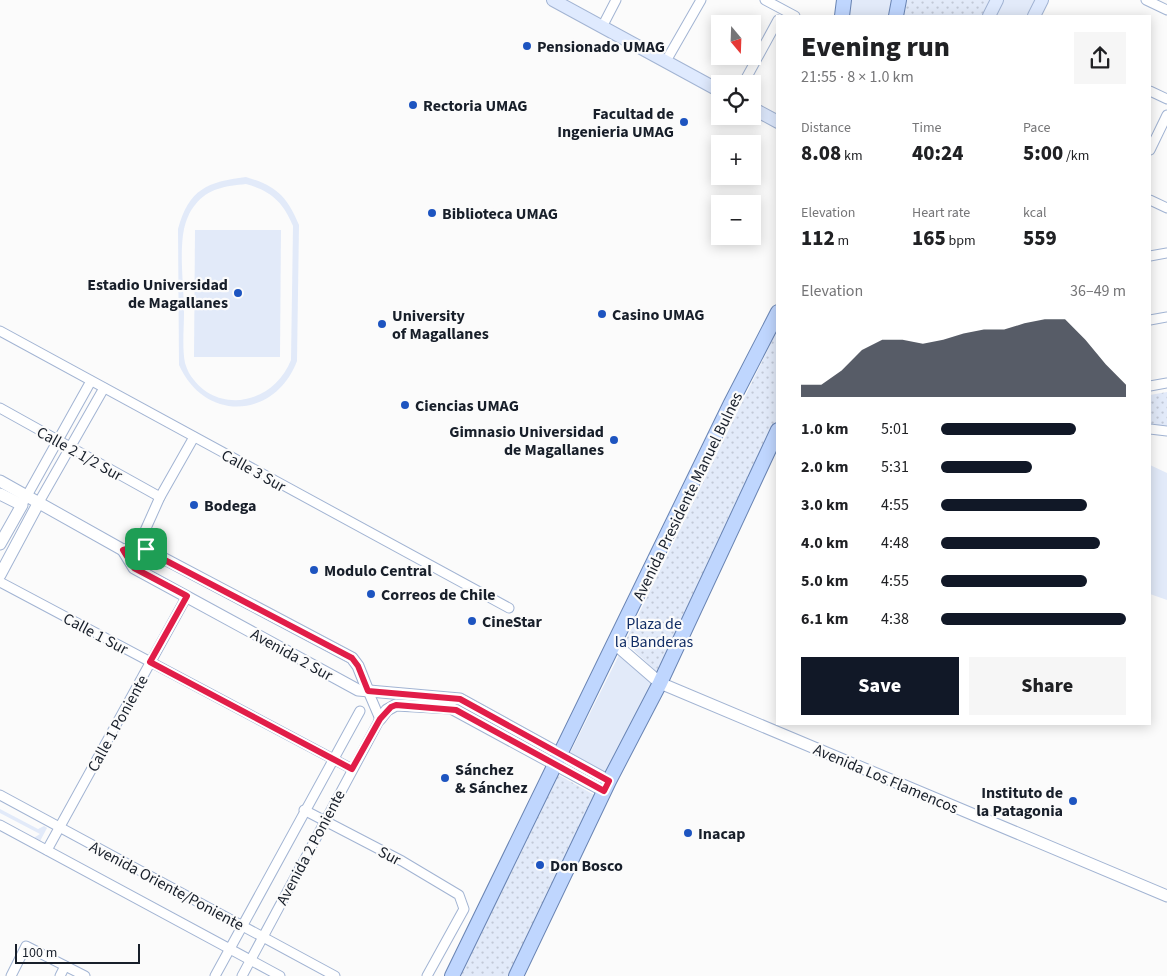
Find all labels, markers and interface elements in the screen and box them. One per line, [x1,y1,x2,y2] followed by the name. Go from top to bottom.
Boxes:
[711,15,761,65] north arrow
[711,15,761,245] map controls
[801,27,950,67] text: Evening run
[1074,32,1126,84] button: share
[537,36,665,58] place label: Pensionado UMAG
[521,40,533,52] marker: Pensionado UMAG
[801,66,914,88] text: 21:55 · 8 × 1.0 km
[711,75,761,125] button: locate
[423,95,527,117] place label: Rectoria UMAG
[407,99,419,111] marker: Rectoria UMAG
[557,103,674,143] place label: Facultad de Ingenieria UMAG
[678,116,690,128] marker: Facultad de Ingenieria UMAG
[801,118,851,138] text: Distance
[912,118,942,138] text: Time
[1023,118,1050,138] text: Pace
[711,135,761,185] button: +
[801,138,841,168] text: 8.08
[912,138,963,168] text: 40:24
[1023,138,1063,168] text: 5:00
[841,146,863,166] text: km
[1063,146,1089,166] text: /km
[711,195,761,245] button: −
[442,203,558,225] place label: Biblioteca UMAG
[801,203,856,223] text: Elevation
[912,203,970,223] text: Heart rate
[1023,203,1047,223] text: kcal
[426,207,438,219] marker: Biblioteca UMAG
[801,223,835,253] text: 112
[912,223,946,253] text: 165
[1023,223,1057,253] text: 559
[835,231,849,251] text: m
[946,231,976,251] text: bpm
[87,274,228,314] place label: Estadio Universidad de Magallanes
[801,280,863,302] text: Elevation
[1070,280,1126,302] text: 36–49 m
[232,287,244,299] marker: Estadio Universidad de Magallanes
[612,304,705,326] place label: Casino UMAG
[392,305,489,345] place label: University of Magallanes
[596,308,608,320] marker: Casino UMAG
[376,318,388,330] marker: University of Magallanes
[628,388,748,604] street label: Avenida Presidente Manuel Bulnes
[415,395,519,417] place label: Ciencias UMAG
[399,399,411,411] marker: Ciencias UMAG
[801,418,848,440] text: 1.0 km
[881,418,909,440] text: 5:01
[33,421,127,487] street label: Calle 2 1/2 Sur
[449,421,604,461] place label: Gimnasio Universidad de Magallanes
[608,434,620,446] marker: Gimnasio Universidad de Magallanes
[217,444,290,498] street label: Calle 3 Sur
[801,456,848,478] text: 2.0 km
[881,456,909,478] text: 5:31
[801,494,848,516] text: 3.0 km
[881,494,909,516] text: 4:55
[204,495,257,517] place label: Bodega
[188,499,200,511] marker: Bodega
[125,528,167,570] pin
[801,532,848,554] text: 4.0 km
[881,532,909,554] text: 4:48
[132,535,160,563] icon: arrive
[324,560,432,582] place label: Modulo Central
[308,564,320,576] marker: Modulo Central
[801,570,848,592] text: 5.0 km
[881,570,909,592] text: 4:55
[381,584,496,606] place label: Correos de Chile
[365,588,377,600] marker: Correos de Chile
[59,608,132,660] street label: Calle 1 Sur
[801,608,848,630] text: 6.1 km
[881,608,909,630] text: 4:38
[482,611,543,633] place label: CineStar
[615,613,693,653] park label: Plaza de la Banderas
[466,615,478,627] marker: CineStar
[247,623,337,687] street label: Avenida 2 Sur
[801,657,959,715] button: Save
[969,657,1126,715] button: Share
[82,671,154,776] street label: Calle 1 Poniente
[810,738,962,819] street label: Avenida Los Flamencos
[455,759,528,799] place label: Sánchez & Sánchez
[439,772,451,784] marker: Sánchez & Sánchez
[976,782,1063,822] place label: Instituto de la Patagonia
[271,786,351,909] street label: Avenida 2 Poniente
[1067,795,1079,807] marker: Instituto de la Patagonia
[698,823,745,845] place label: Inacap
[682,827,694,839] marker: Inacap
[85,836,248,936] street label: Avenida Oriente/Poniente
[374,841,405,871] street label: Sur
[550,855,623,877] place label: Don Bosco
[534,859,546,871] marker: Don Bosco
[15,941,140,964] scale bar
[22,943,57,963] text: 100 m

